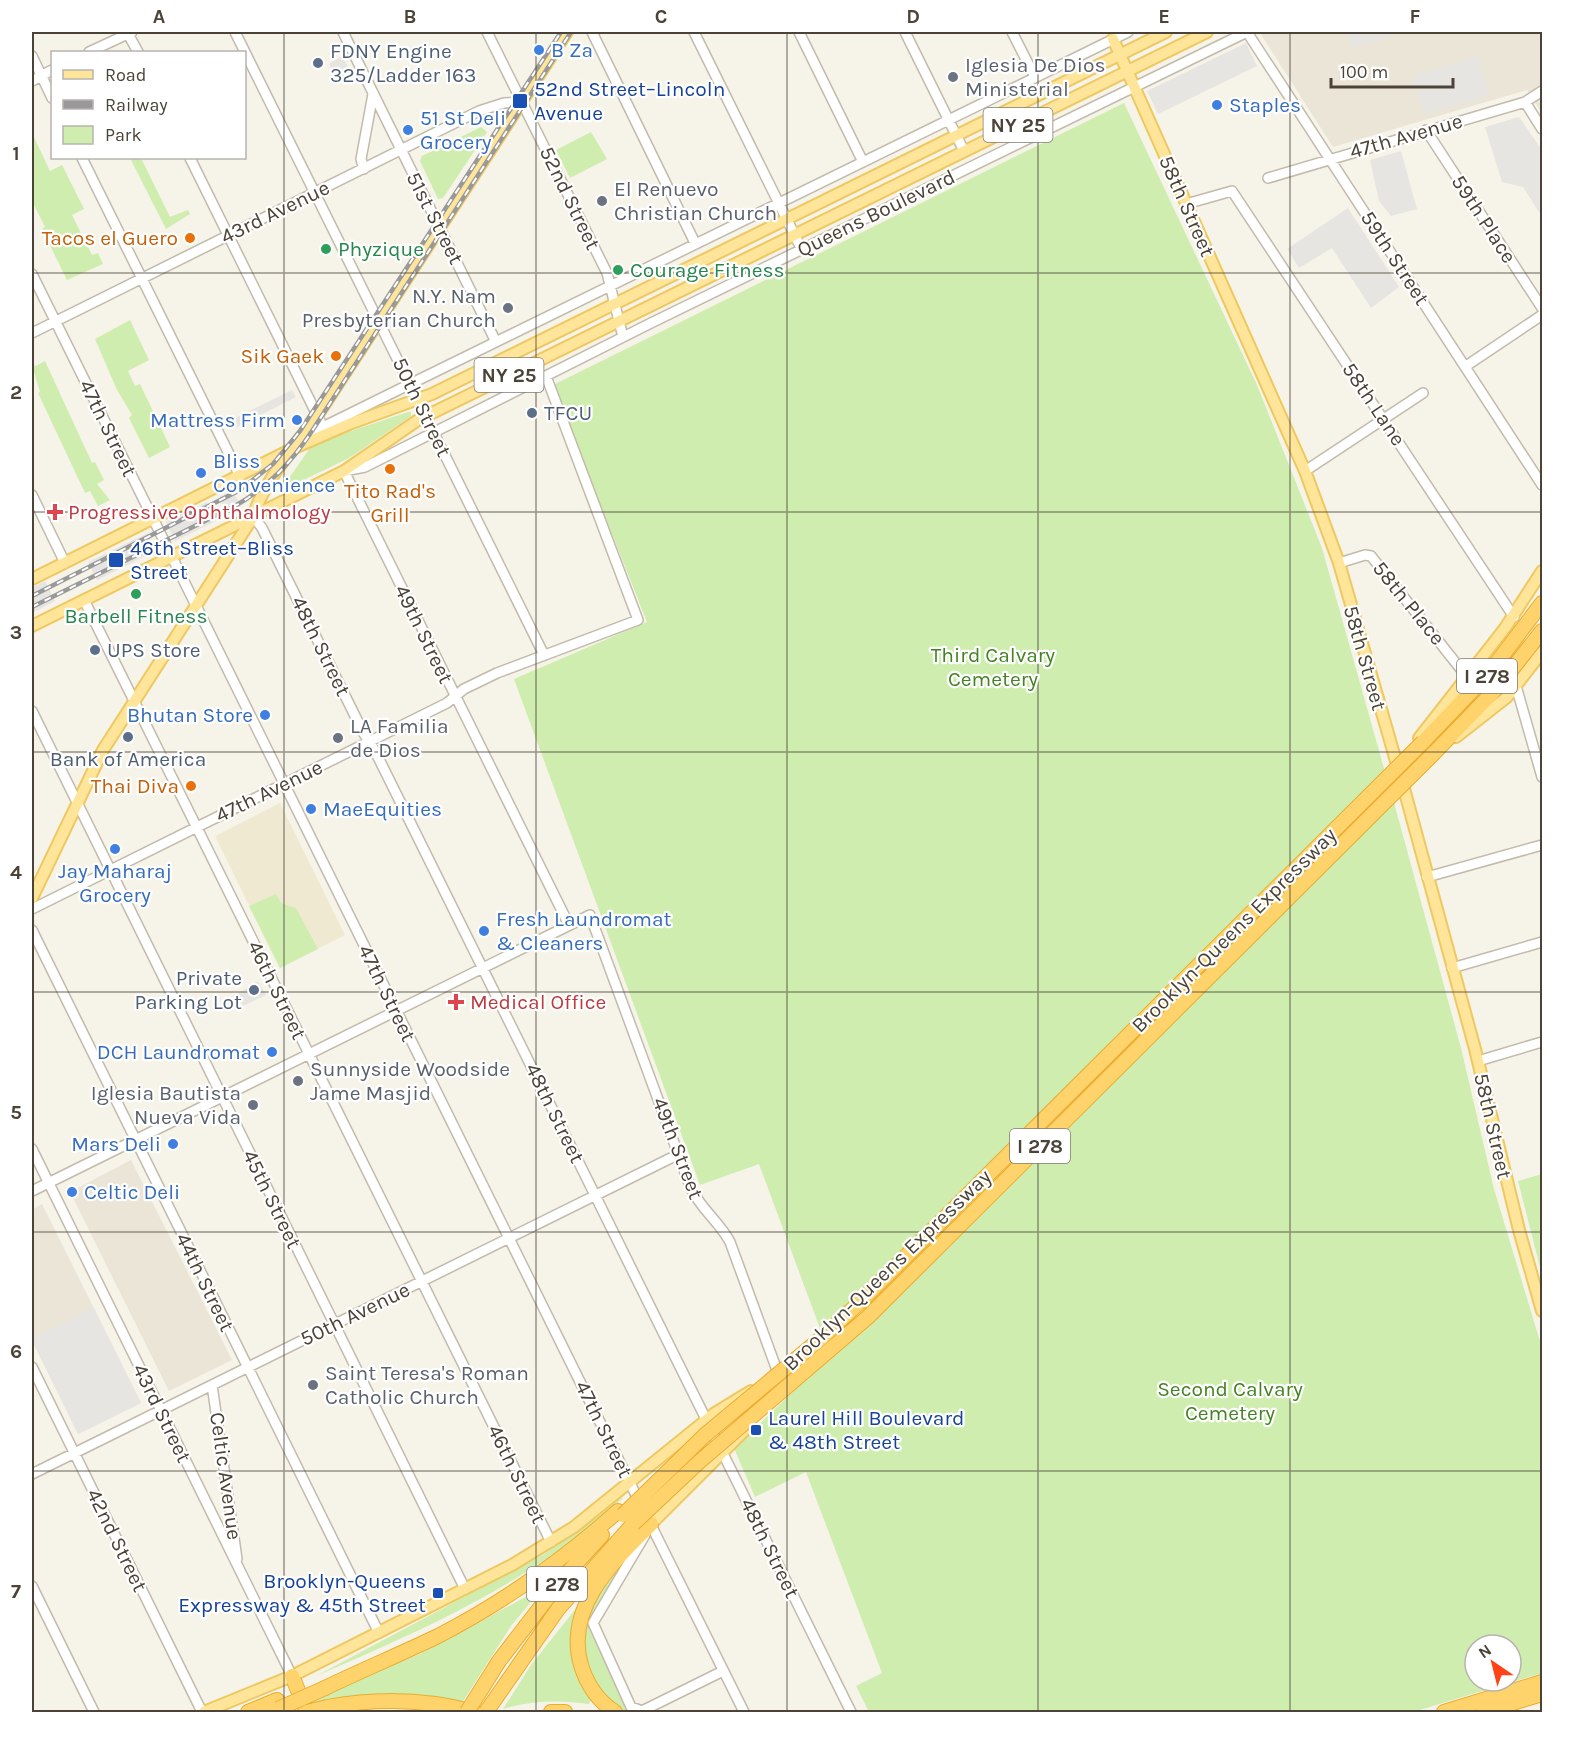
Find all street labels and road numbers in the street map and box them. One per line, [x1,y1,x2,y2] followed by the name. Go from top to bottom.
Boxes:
[984,108,1052,142] road number: NY 25
[1347,108,1465,164] street label: 47th Avenue
[535,143,605,254] street label: 52nd Street
[1154,152,1220,260] street label: 58th Street
[793,164,959,262] street label: Queens Boulevard
[402,168,469,268] street label: 51st Street
[1447,170,1521,268] street label: 59th Place
[217,175,333,249] street label: 43rd Avenue
[1356,206,1434,310] street label: 59th Street
[388,353,456,461] street label: 50th Street
[474,358,544,392] road number: NY 25
[1337,358,1411,450] street label: 58th Lane
[74,376,142,480] street label: 47th Street
[1368,556,1450,650] street label: 58th Place
[390,581,458,687] street label: 49th Street
[287,592,355,700] street label: 48th Street
[1339,603,1391,713] street label: 58th Street
[1457,659,1517,693] road number: I 278
[211,755,327,827] street label: 47th Avenue
[1127,823,1341,1037] street label: Brooklyn-Queens Expressway
[243,937,311,1043] street label: 46th Street
[353,941,421,1045] street label: 47th Street
[521,1059,589,1167] street label: 48th Street
[1469,1071,1517,1181] street label: 58th Street
[648,1094,708,1202] street label: 49th Street
[1010,1129,1070,1163] road number: I 278
[238,1146,306,1252] street label: 45th Street
[778,1164,996,1376] street label: Brooklyn-Queens Expressway
[171,1229,239,1335] street label: 44th Street
[296,1277,414,1351] street label: 50th Avenue
[128,1360,196,1466] street label: 43rd Street
[570,1377,638,1481] street label: 47th Street
[205,1411,247,1541] street label: Celtic Avenue
[483,1421,551,1527] street label: 46th Street
[82,1485,152,1596] street label: 42nd Street
[736,1494,804,1602] street label: 48th Street
[527,1567,587,1601] road number: I 278

